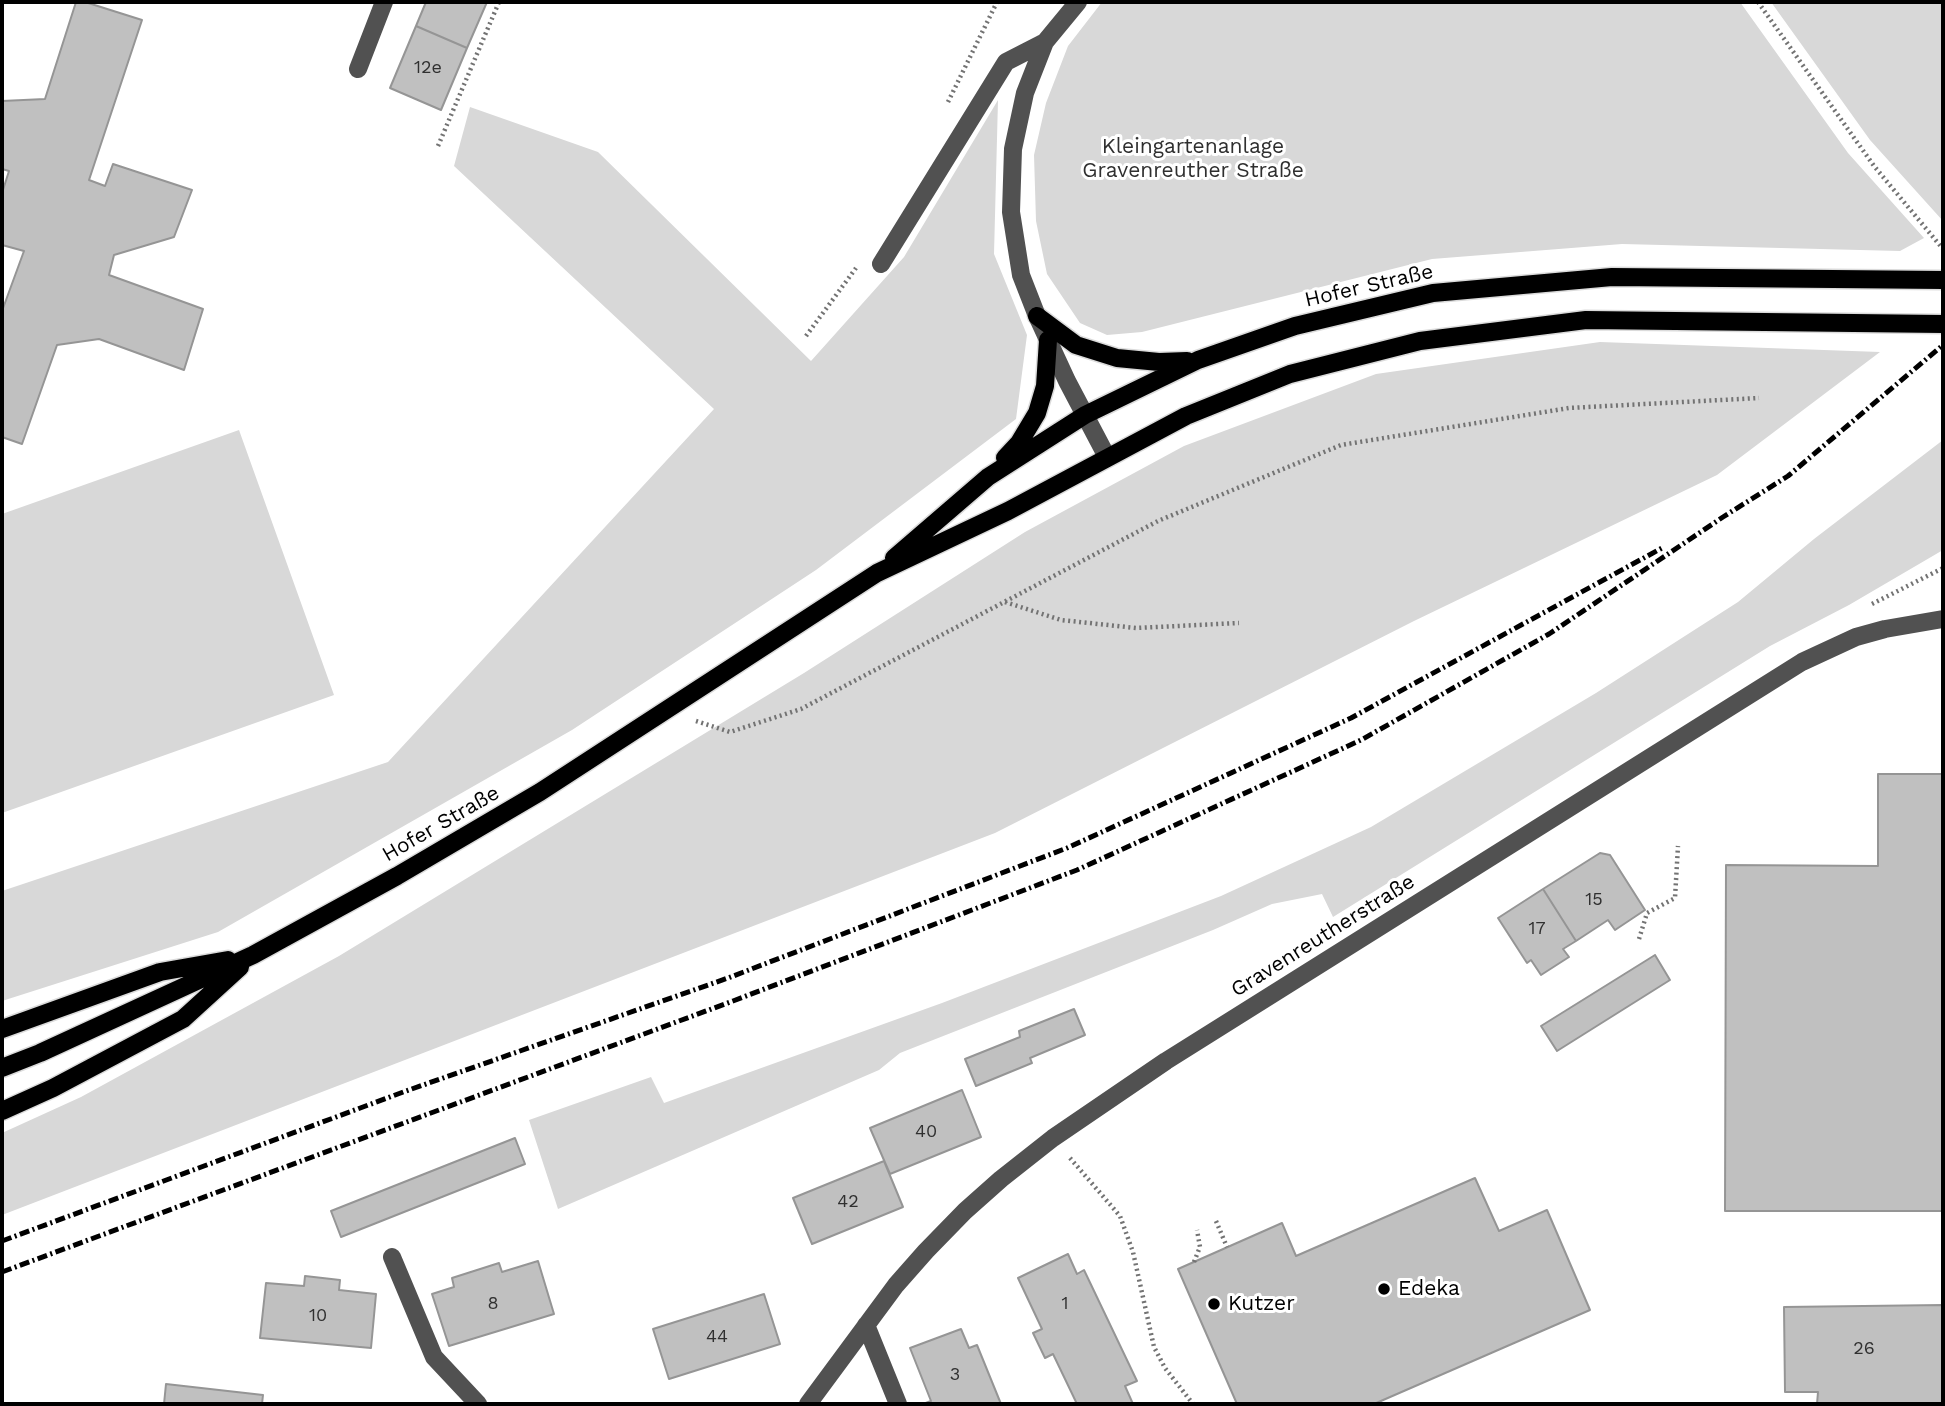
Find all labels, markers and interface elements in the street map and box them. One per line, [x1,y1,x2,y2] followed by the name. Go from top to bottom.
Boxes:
[414,57,442,79] house number: 12e
[1082,134,1304,184] park label: Kleingartenanlage Gravenreuther Straße
[1302,259,1436,313] street label: Hofer Straße
[378,780,504,868] street label: Hofer Straße
[1227,869,1419,1003] street label: Gravenreutherstraße
[1585,889,1603,911] house number: 15
[1528,918,1546,940] house number: 17
[915,1121,937,1143] house number: 40
[837,1191,859,1213] house number: 42
[1398,1276,1460,1302] place label: Edeka
[1376,1281,1392,1297] marker: Edeka
[1228,1291,1295,1317] place label: Kutzer
[487,1293,499,1315] house number: 8
[1061,1293,1069,1315] house number: 1
[1206,1296,1222,1312] marker: Kutzer
[309,1305,327,1327] house number: 10
[706,1326,728,1348] house number: 44
[1853,1338,1875,1360] house number: 26
[950,1364,960,1386] house number: 3

